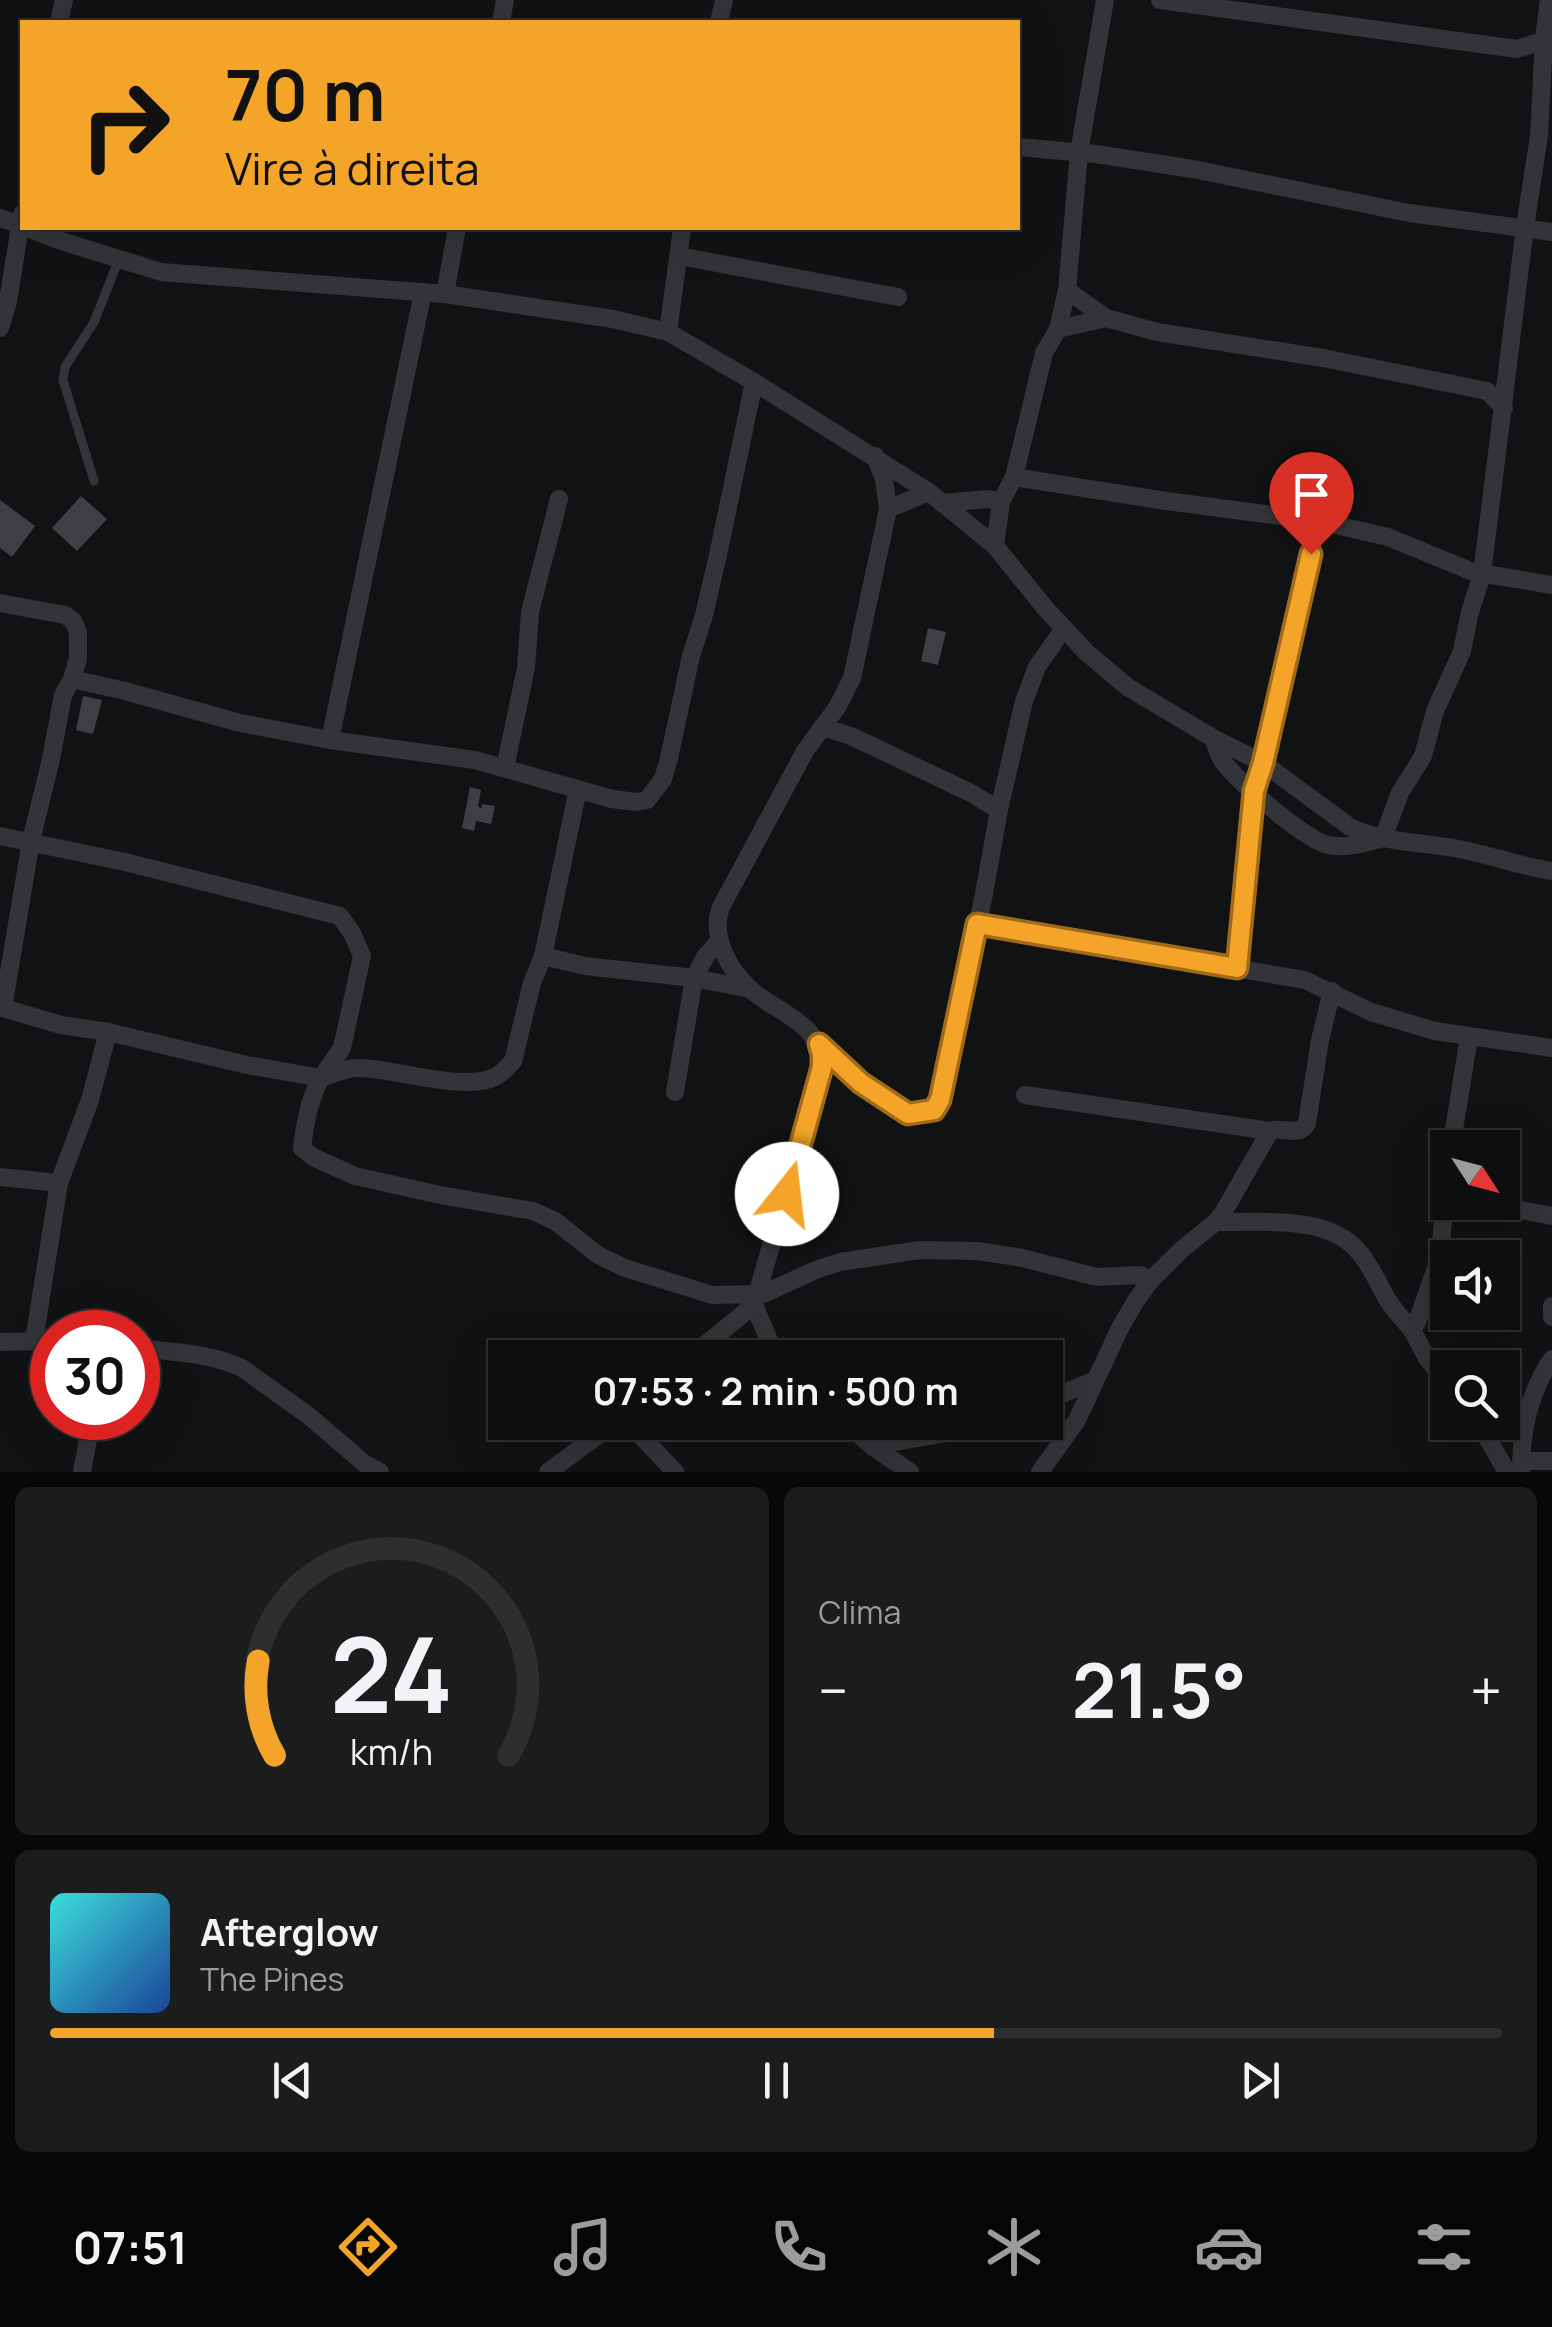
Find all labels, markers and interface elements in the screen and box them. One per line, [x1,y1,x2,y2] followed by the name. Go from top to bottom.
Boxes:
[225,46,385,142] text: 70 m
[60,60,190,190] icon: right
[225,137,480,199] text: Vire à direita
[1269,452,1354,555] pin
[1284,467,1339,522] icon: arrive
[1430,1130,1520,1220] north arrow
[1430,1130,1520,1440] map controls
[735,1142,839,1246] position arrow
[1430,1240,1520,1330] button: sound
[30,1310,160,1440] speed limit sign: 30
[1430,1350,1520,1440] button: search
[592,1364,959,1416] text: 07:53 · 2 min · 500 m
[819,1590,901,1634] text: Clima
[330,1602,453,1744] text: 24
[1072,1638,1247,1741] text: 21.5°
[819,1652,848,1728] text: −
[1470,1652,1502,1728] text: +
[350,1727,433,1776] text: km/h
[200,1905,379,1957] text: Afterglow
[200,1957,344,2001] text: The Pines
[265,2053,320,2108] icon: previous
[749,2053,804,2108] icon: pause
[1233,2053,1288,2108] icon: next
[333,2212,403,2282] icon: directions
[548,2212,618,2282] icon: music
[764,2212,834,2282] icon: phone
[979,2212,1049,2282] icon: climate
[1194,2212,1264,2282] icon: car
[1409,2212,1479,2282] icon: filters
[73,2216,188,2278] text: 07:51

